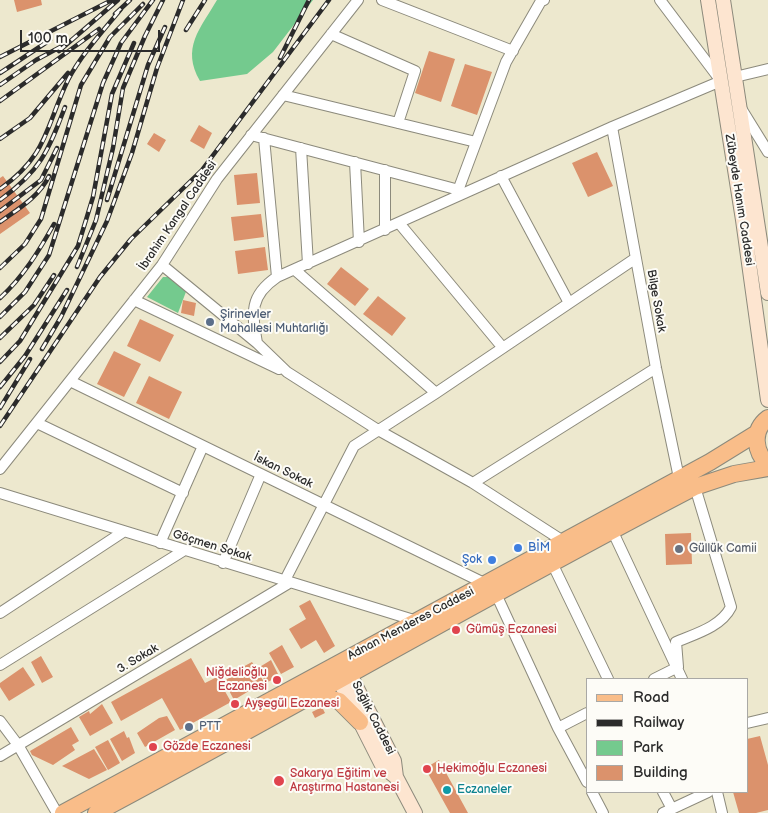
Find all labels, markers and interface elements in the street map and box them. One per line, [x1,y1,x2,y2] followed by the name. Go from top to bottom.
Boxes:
[22,20,162,52] scale bar
[28,29,68,48] text: 100 m
[721,133,757,267] street label: Zübeyde Hanım Caddesi
[136,158,220,274] street label: İbrahim Kangal Caddesi
[643,269,669,333] street label: Bilge Sokak
[220,308,328,336] place label: Şirinevler Mahallesi Muhtarlığı
[204,316,216,328] marker: Şirinevler Mahallesi Muhtarlığı
[251,450,315,492] street label: İskan Sokak
[171,527,253,565] street label: Göçmen Sokak
[528,541,550,555] place label: BİM
[512,542,524,554] marker: BİM
[689,542,757,556] place label: Güllük Camii
[673,543,685,555] marker: Güllük Camii
[462,553,482,567] place label: Şok
[486,554,498,566] marker: Şok
[345,585,477,663] street label: Adnan Menderes Caddesi
[466,623,557,637] place label: Gümüş Eczanesi
[450,624,462,636] marker: Gümüş Eczanesi
[115,641,161,677] street label: 3. Sokak
[206,666,267,694] place label: Niğdelioğlu Eczanesi
[271,674,283,686] marker: Niğdelioğlu Eczanesi
[586,678,748,793] legend
[348,679,398,757] street label: Sağlık Caddesi
[633,688,669,707] text: Road
[245,697,339,711] place label: Ayşegül Eczanesi
[229,698,241,710] marker: Ayşegül Eczanesi
[633,713,684,732] text: Railway
[199,720,221,734] place label: PTT
[183,721,195,733] marker: PTT
[633,738,663,757] text: Park
[163,740,251,754] place label: Gözde Eczanesi
[147,741,159,753] marker: Gözde Eczanesi
[437,762,547,776] place label: Hekimoğlu Eczanesi
[421,763,433,775] marker: Hekimoğlu Eczanesi
[633,763,688,782] text: Building
[290,767,399,795] place label: Sakarya Eğitim ve Araştırma Hastanesi
[272,774,286,788] marker: Sakarya Eğitim ve Araştırma Hastanesi
[457,783,512,797] place label: Eczaneler
[441,784,453,796] marker: Eczaneler

